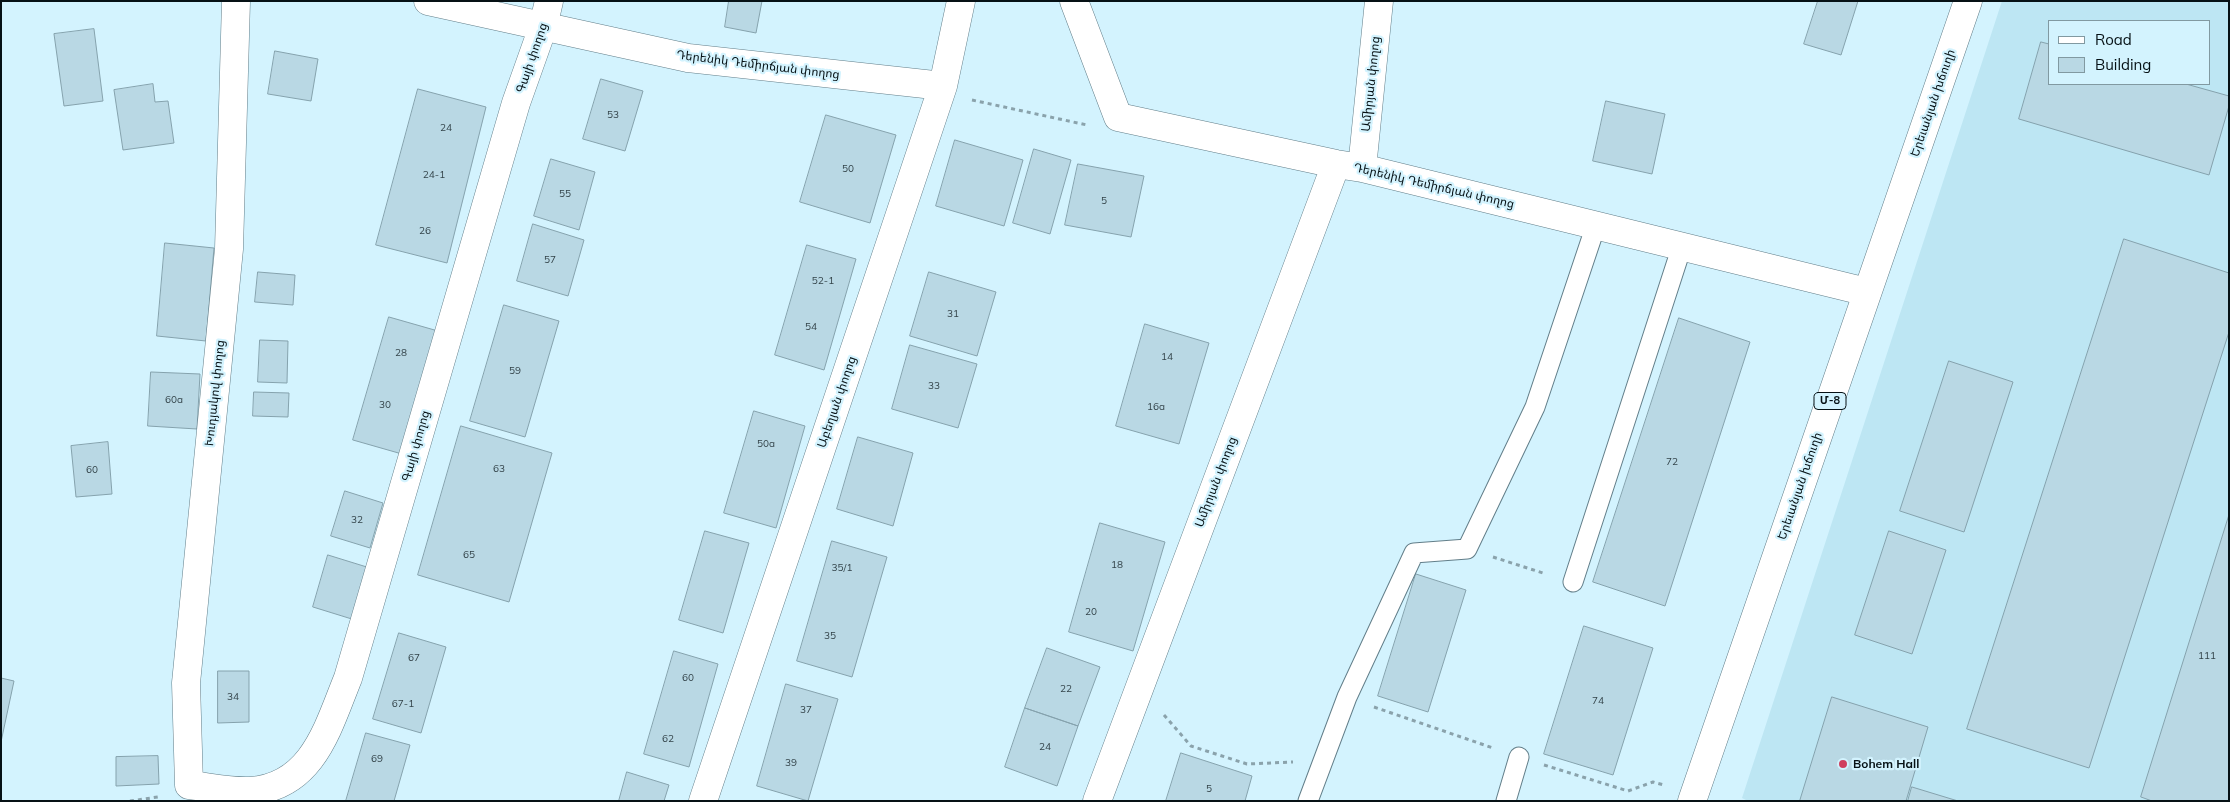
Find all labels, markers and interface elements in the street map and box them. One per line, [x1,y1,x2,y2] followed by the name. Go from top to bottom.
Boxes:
[2048,20,2210,85] legend
[513,21,551,95] street label: Գայի փողոց
[2095,30,2132,49] text: Road
[1359,36,1383,132] street label: Ամիրյան փողոց
[1908,47,1958,159] street label: Երեւանյան խճուղի
[676,48,840,82] street label: Դերենիկ Դեմիրճյան փողոց
[2095,55,2151,74] text: Building
[607,109,619,121] house number: 53
[440,122,452,134] house number: 24
[1352,160,1516,212] street label: Դերենիկ Դեմիրճյան փողոց
[842,163,854,175] house number: 50
[423,169,445,181] house number: 24-1
[559,188,571,200] house number: 55
[1101,195,1107,207] house number: 5
[419,225,431,237] house number: 26
[544,254,556,266] house number: 57
[812,275,834,287] house number: 52-1
[947,308,959,320] house number: 31
[805,321,817,333] house number: 54
[202,339,228,447] street label: Խուդյակով փողոց
[395,347,407,359] house number: 28
[1161,351,1173,363] house number: 14
[815,354,859,450] street label: Աբեղյան փողոց
[509,365,521,377] house number: 59
[928,380,940,392] house number: 33
[1814,392,1846,410] road number: Մ-8
[165,394,183,406] house number: 60a
[379,399,391,411] house number: 30
[1147,401,1165,413] house number: 16a
[399,409,433,483] street label: Գայի փողոց
[1775,430,1825,542] street label: Երեւանյան խճուղի
[1192,435,1240,529] street label: Ամիրյան փողոց
[757,438,775,450] house number: 50a
[1666,456,1678,468] house number: 72
[493,463,505,475] house number: 63
[86,464,98,476] house number: 60
[351,514,363,526] house number: 32
[463,549,475,561] house number: 65
[1111,559,1123,571] house number: 18
[832,562,852,574] house number: 35/1
[1085,606,1097,618] house number: 20
[824,630,836,642] house number: 35
[2198,650,2216,662] house number: 111
[408,652,420,664] house number: 67
[682,672,694,684] house number: 60
[1060,683,1072,695] house number: 22
[227,691,239,703] house number: 34
[1592,695,1604,707] house number: 74
[392,698,414,710] house number: 67-1
[800,704,812,716] house number: 37
[662,733,674,745] house number: 62
[1039,741,1051,753] house number: 24
[371,753,383,765] house number: 69
[785,757,797,769] house number: 39
[1853,757,1919,771] place label: Bohem Hall
[1837,758,1849,770] marker: Bohem Hall
[1206,783,1212,795] house number: 5

